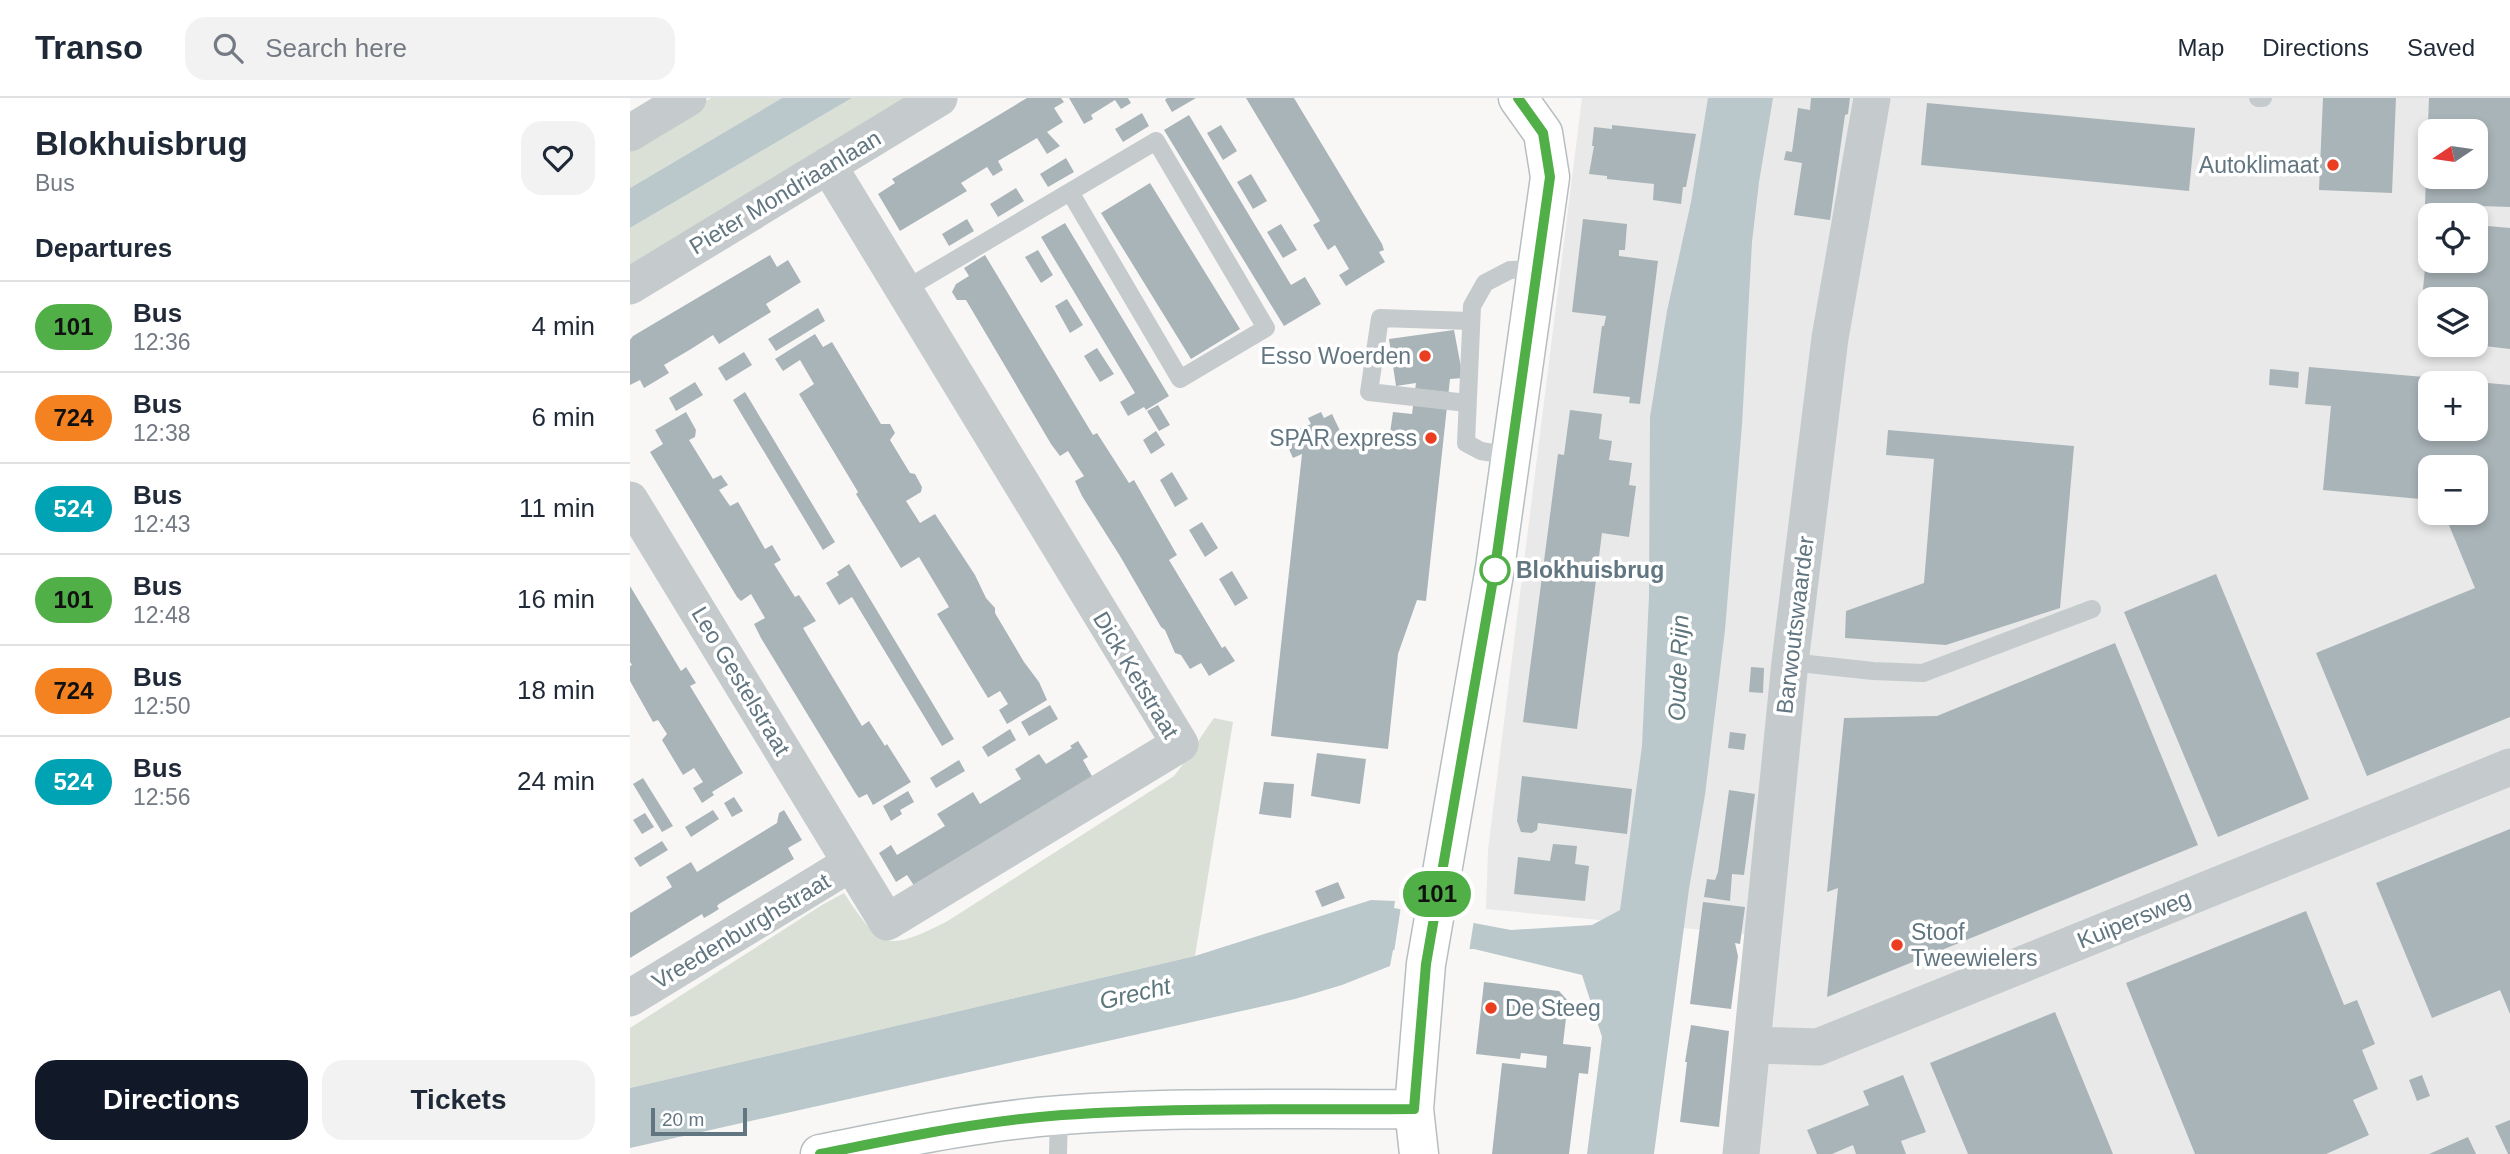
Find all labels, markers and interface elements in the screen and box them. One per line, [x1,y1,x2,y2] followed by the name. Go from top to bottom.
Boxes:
[185,17,675,80] search box
[35,29,143,66] text: Transo
[209,29,247,67] icon: search
[265,33,407,63] text: Search here
[2178,34,2224,61] text: Map
[2262,34,2369,61] text: Directions
[2407,34,2475,61] text: Saved
[2418,119,2488,189] north arrow
[2418,119,2488,525] map controls
[521,121,595,195] button: heart
[35,125,248,162] text: Blokhuisbrug
[685,125,885,259] street label: Pieter Mondriaanlaan
[2199,152,2320,178] place label: Autoklimaat
[2325,157,2341,173] marker: Autoklimaat
[35,170,75,196] text: Bus
[2418,203,2488,273] button: locate
[35,233,172,263] text: Departures
[2418,287,2488,357] button: layers
[133,298,182,328] text: Bus
[531,311,595,341] text: 4 min
[53,313,94,340] text: 101
[133,329,191,355] text: 12:36
[1261,343,1411,369] place label: Esso Woerden
[1417,348,1433,364] marker: Esso Woerden
[2418,371,2488,441] button: +
[133,389,182,419] text: Bus
[531,402,595,432] text: 6 min
[53,404,94,431] text: 724
[133,420,191,446] text: 12:38
[1269,425,1417,451] place label: SPAR express
[1423,430,1439,446] marker: SPAR express
[2418,455,2488,525] button: −
[133,480,182,510] text: Bus
[519,493,595,523] text: 11 min
[53,495,94,522] text: 524
[133,511,191,537] text: 12:43
[1771,534,1819,715] street label: Barwoutswaarder
[1480,555,1510,585] marker: Blokhuisbrug
[1516,557,1664,583] place label: Blokhuisbrug
[133,571,182,601] text: Bus
[517,584,595,614] text: 16 min
[53,586,94,613] text: 101
[133,602,191,628] text: 12:48
[686,602,796,761] street label: Leo Gestelstraat
[1088,607,1184,744] street label: Dick Ketstraat
[1663,614,1693,722] water label: Oude Rijn
[133,662,182,692] text: Bus
[517,675,595,705] text: 18 min
[53,677,94,704] text: 724
[133,693,191,719] text: 12:50
[133,753,182,783] text: Bus
[517,766,595,796] text: 24 min
[53,768,94,795] text: 524
[133,784,191,810] text: 12:56
[648,867,835,994] street label: Vreedenburghstraat
[1397,871,1477,917] line badge: 101
[1417,880,1457,907] text: 101
[2073,884,2195,954] street label: Kuipersweg
[1911,919,2038,971] place label: Stoof Tweewielers
[1889,937,1905,953] marker: Stoof Tweewielers
[1097,971,1174,1014] water label: Grecht
[1505,995,1601,1021] place label: De Steeg
[1483,1000,1499,1016] marker: De Steeg
[35,1060,308,1140] button: Directions
[322,1060,595,1140] button: Tickets
[651,1105,747,1137] scale bar
[662,1109,704,1130] text: 20 m

